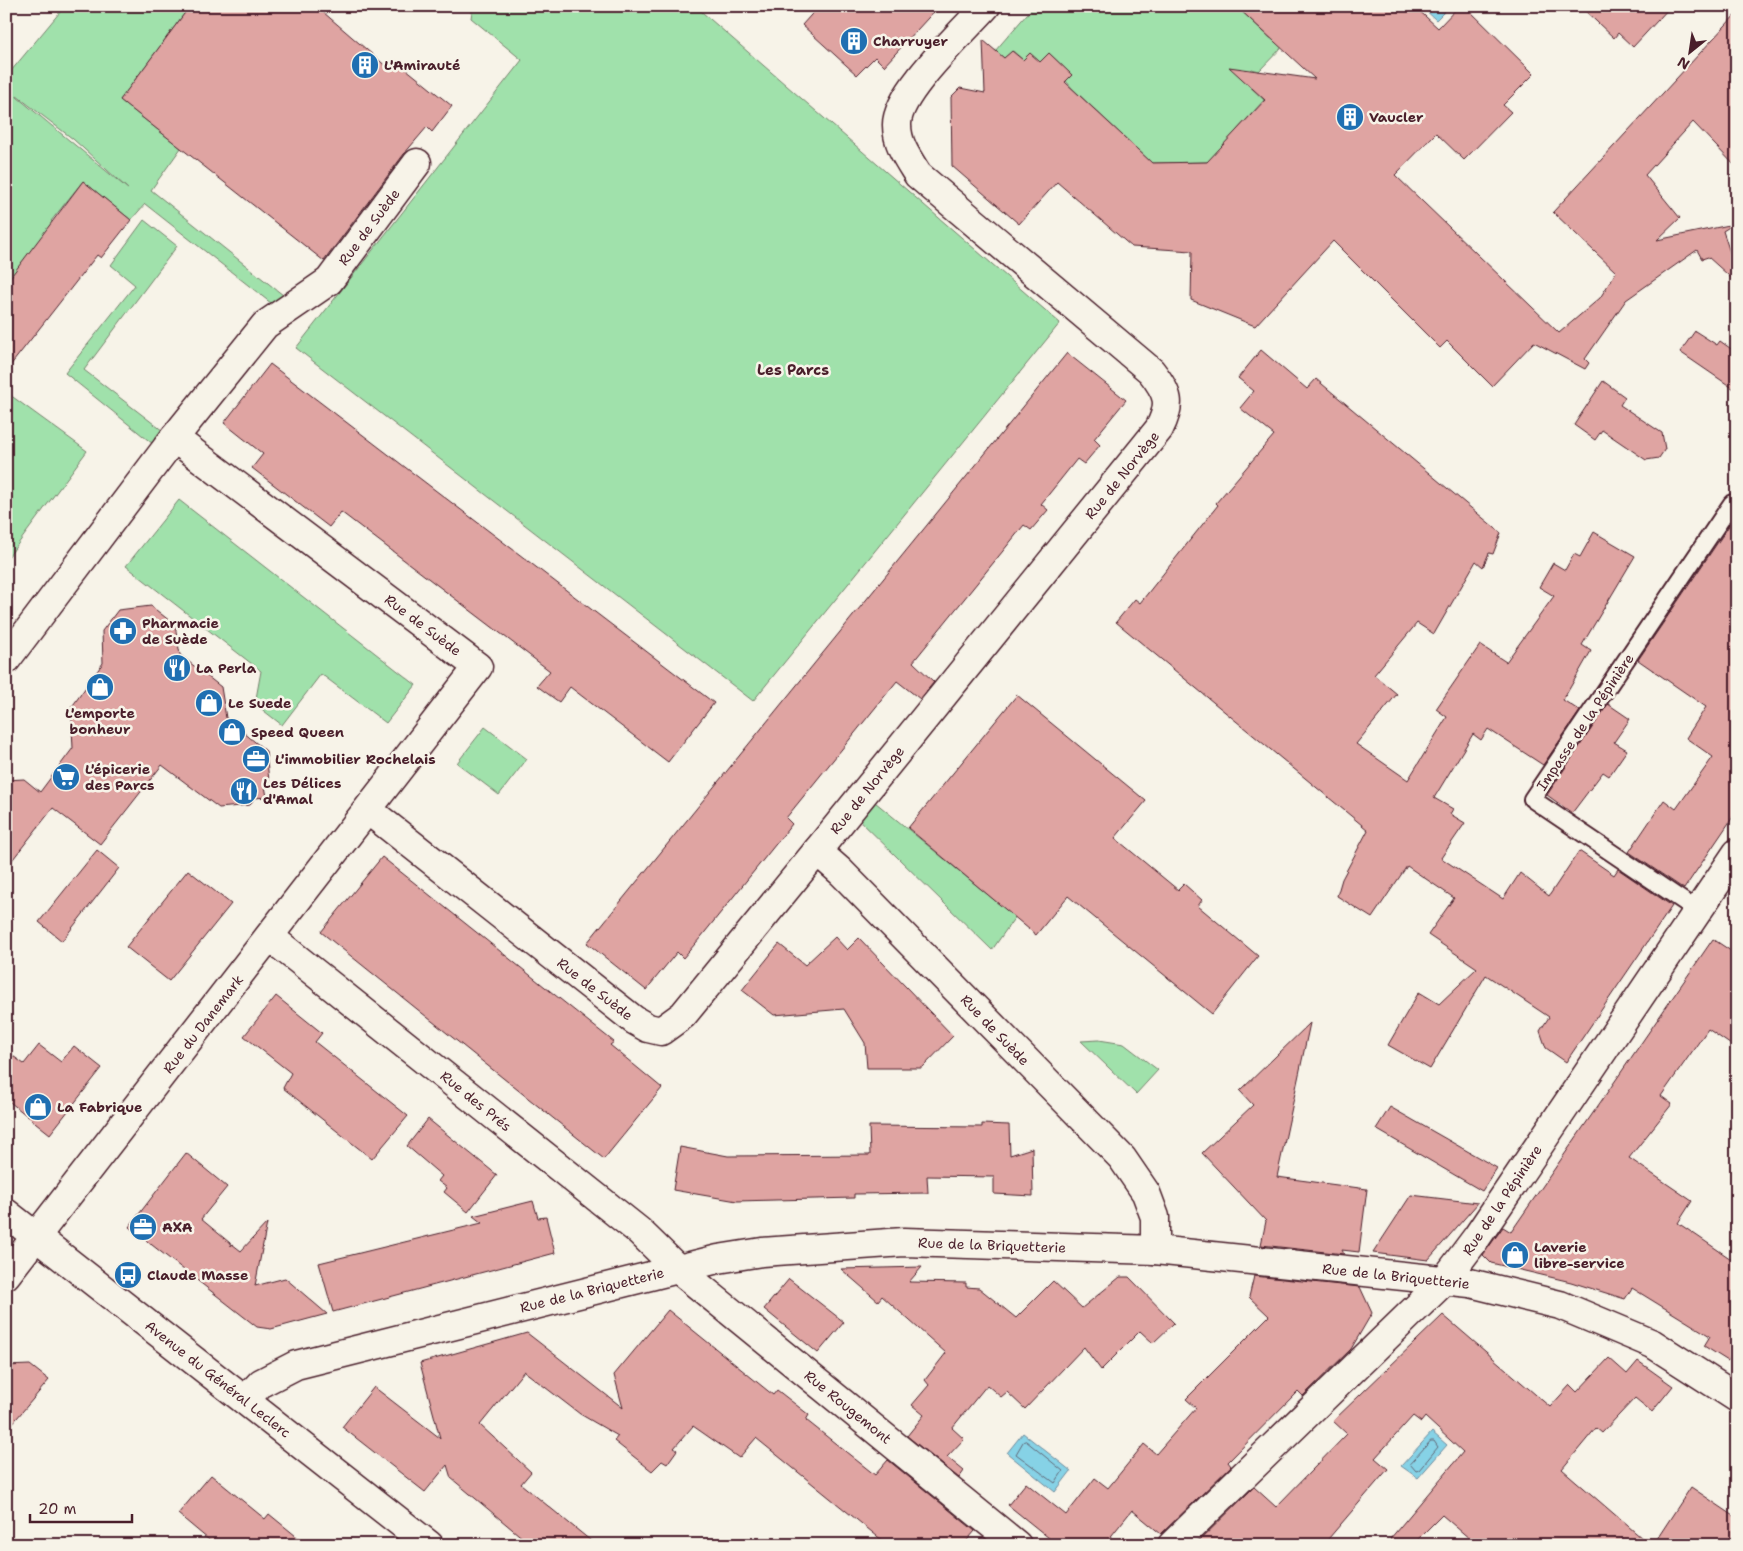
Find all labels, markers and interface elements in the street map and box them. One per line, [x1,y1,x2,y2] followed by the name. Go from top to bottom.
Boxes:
[839,26,869,56] building icon: Charruyer
[1666,28,1716,78] north arrow
[873,32,949,50] place label: Charruyer
[350,50,380,80] building icon: L'Amirauté
[1674,53,1693,74] text: N
[384,56,460,74] place label: L'Amirauté
[1335,102,1365,132] building icon: Vaucler
[1369,108,1424,126] place label: Vaucler
[334,185,404,269] street label: Rue de Suède
[757,360,829,380] district label: Les Parcs
[1081,427,1163,523] street label: Rue de Norvège
[381,590,465,660] street label: Rue de Suède
[142,614,219,648] place label: Pharmacie de Suède
[108,616,138,646] pharmacy icon: Pharmacie de Suède
[1532,650,1638,794] street label: Impasse de la Pépinière
[162,653,192,683] restaurant icon: La Perla
[196,659,257,677] place label: La Perla
[85,672,115,702] shop icon: L'emporte bonheur
[194,688,224,718] shop icon: Le Suede
[228,694,292,712] place label: Le Suede
[65,704,135,738] place label: L'emporte bonheur
[217,717,247,747] shop icon: Speed Queen
[251,723,344,741] place label: Speed Queen
[826,742,908,838] street label: Rue de Norvège
[241,744,271,774] office icon: L'immobilier Rochelais
[275,750,436,768] place label: L'immobilier Rochelais
[85,760,154,794] place label: L'épicerie des Parcs
[51,762,81,792] supermarket icon: L'épicerie des Parcs
[263,774,341,808] place label: Les Délices d'Amal
[229,776,259,806] restaurant icon: Les Délices d'Amal
[553,954,637,1024] street label: Rue de Suède
[159,971,247,1077] street label: Rue du Danemark
[957,991,1033,1069] street label: Rue de Suède
[437,1067,515,1135] street label: Rue des Prés
[23,1092,53,1122] shop icon: La Fabrique
[57,1098,142,1116] place label: La Fabrique
[1458,1141,1546,1259] street label: Rue de la Pépinière
[128,1212,158,1242] office icon: AXA
[162,1218,193,1236] place label: AXA
[918,1233,1066,1257] street label: Rue de la Briquetterie
[1534,1238,1625,1272] place label: Laverie libre-service
[1500,1240,1530,1270] shop icon: Laverie libre-service
[1321,1259,1471,1293] street label: Rue de la Briquetterie
[113,1260,143,1290] bus stop icon: Claude Masse
[518,1263,666,1317] street label: Rue de la Briquetterie
[147,1266,248,1284] place label: Claude Masse
[141,1316,295,1442] street label: Avenue du Général Leclerc
[801,1366,895,1448] street label: Rue Rougemont
[30,1491,132,1523] scale bar
[38,1499,77,1519] text: 20 m

